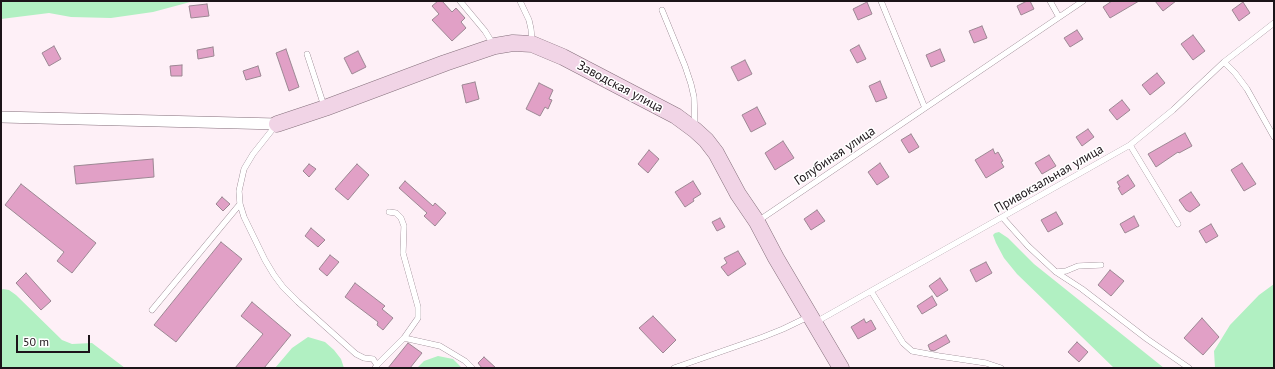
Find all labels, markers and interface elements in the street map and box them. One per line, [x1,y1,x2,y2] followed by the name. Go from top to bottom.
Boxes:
[574,58,666,116] street label: Заводская улица
[792,123,878,189] street label: Голубиная улица
[992,141,1106,217] street label: Привокзальная улица
[18,327,92,353] scale bar
[23,334,49,349] text: 50 m

